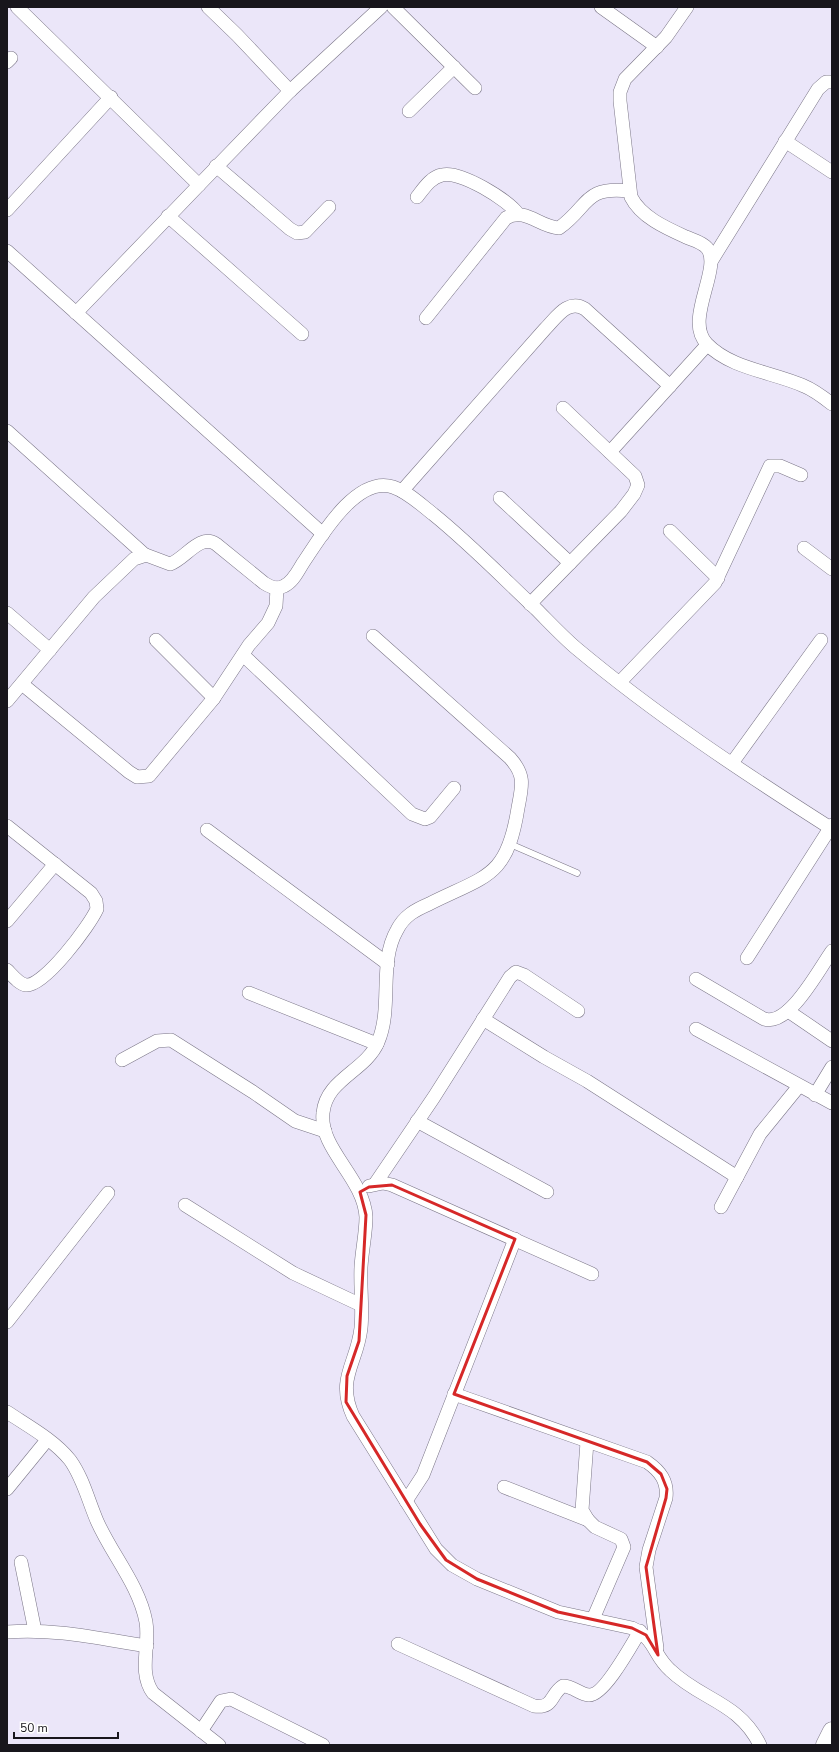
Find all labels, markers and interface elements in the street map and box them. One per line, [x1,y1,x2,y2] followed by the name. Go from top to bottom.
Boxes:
[14,1714,118,1740] scale bar
[20,1720,48,1736] text: 50 m

